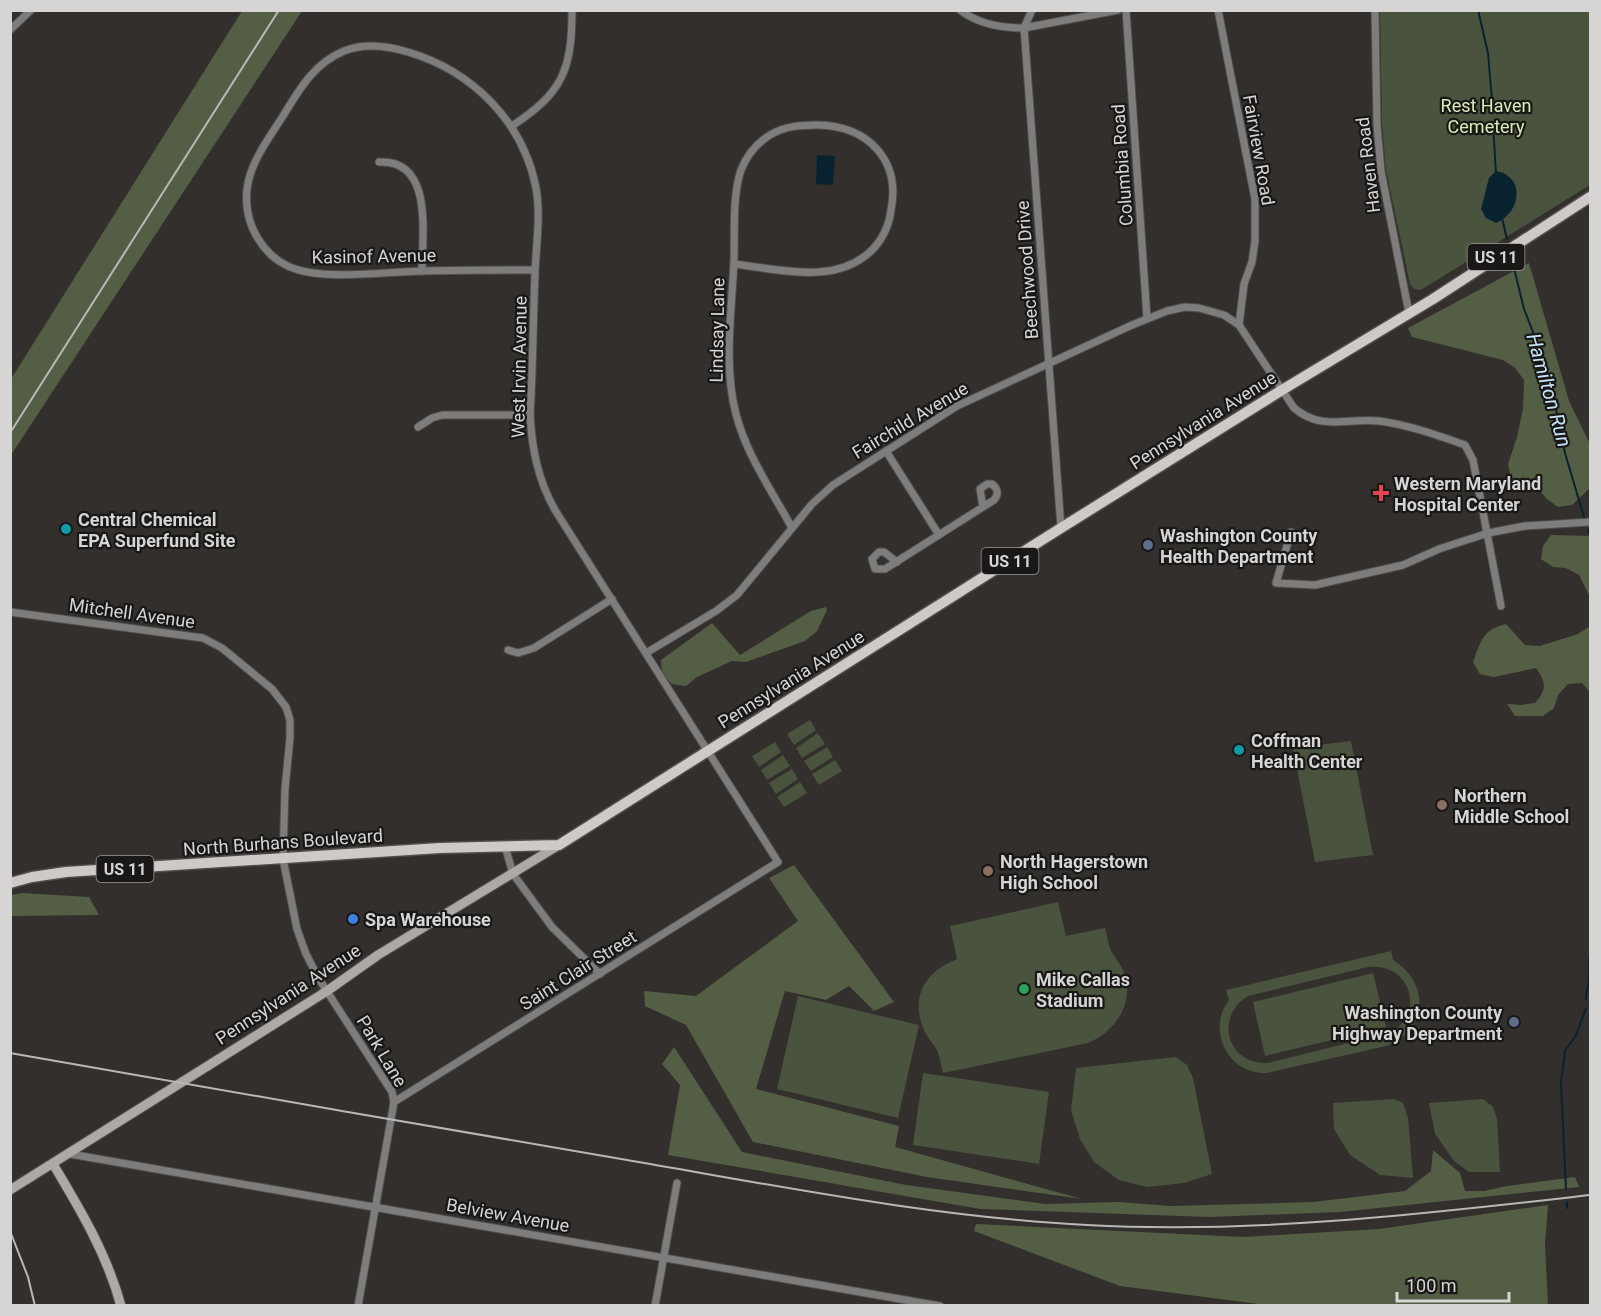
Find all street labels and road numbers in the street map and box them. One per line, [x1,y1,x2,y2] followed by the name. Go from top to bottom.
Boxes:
[1239,93,1279,207] street label: Fairview Road
[1107,103,1137,227] street label: Columbia Road
[1352,116,1384,214] street label: Haven Road
[1012,200,1042,340] street label: Beechwood Drive
[312,244,436,268] street label: Kasinof Avenue
[1468,244,1524,270] road number: US 11
[706,277,728,383] street label: Lindsay Lane
[507,296,531,438] street label: West Irvin Avenue
[1126,366,1280,474] street label: Pennsylvania Avenue
[848,377,972,463] street label: Fairchild Avenue
[982,548,1038,574] road number: US 11
[68,594,196,632] street label: Mitchell Avenue
[714,625,868,733] street label: Pennsylvania Avenue
[182,825,384,859] street label: North Burhans Boulevard
[96,856,154,882] road number: US 11
[516,926,640,1014] street label: Saint Clair Street
[212,939,364,1049] street label: Pennsylvania Avenue
[352,1011,412,1091] street label: Park Lane
[445,1194,571,1236] street label: Belview Avenue

